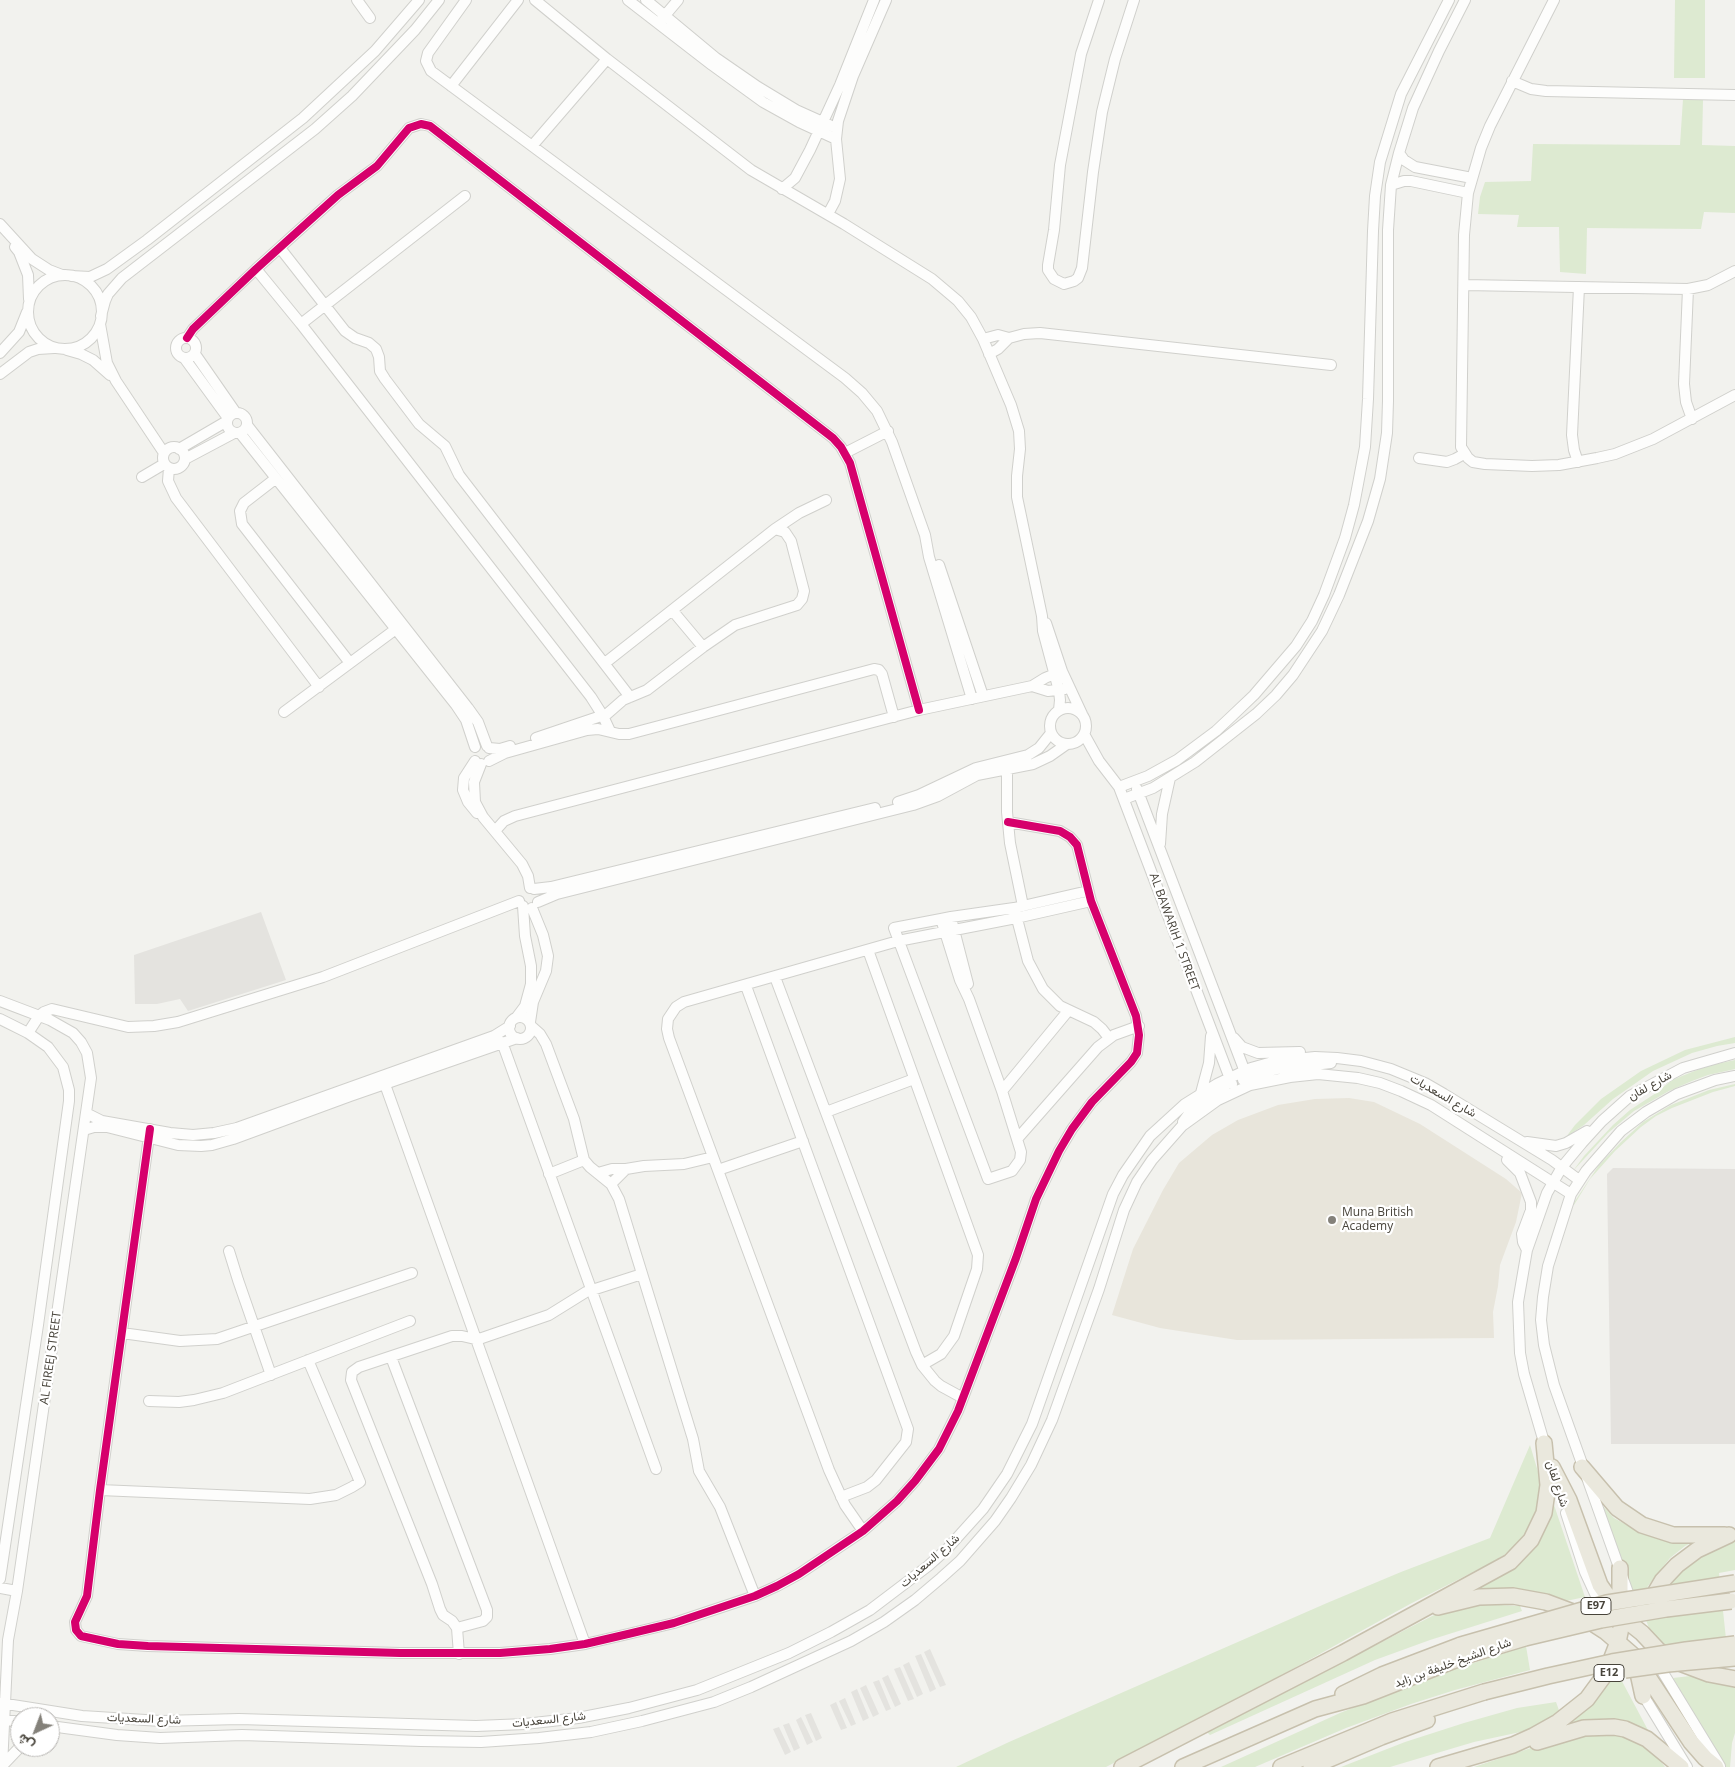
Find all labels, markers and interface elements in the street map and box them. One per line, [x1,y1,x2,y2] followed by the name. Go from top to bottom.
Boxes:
[1146,871,1202,993] street label: AL BAWARIH 1 STREET
[1626,1068,1674,1104] street label: شارع لفان
[1407,1071,1479,1121] street label: شارع السعديات
[1342,1206,1413,1234] place label: Muna British Academy
[1326,1214,1338,1226] marker: Muna British Academy
[37,1310,65,1406] street label: AL FIREEJ STREET
[1543,1459,1571,1509] street label: شارع لفان
[897,1531,963,1591] street label: شارع السعديات
[1581,1598,1611,1614] road number: E97
[1393,1635,1513,1691] street label: شارع الشيخ خليفة بن زايد
[1594,1665,1624,1682] road number: E12
[10,1707,60,1757] north arrow
[511,1709,587,1731] street label: شارع السعديات
[107,1711,181,1727] street label: شارع السعديات
[12,1730,38,1755] text: ش

